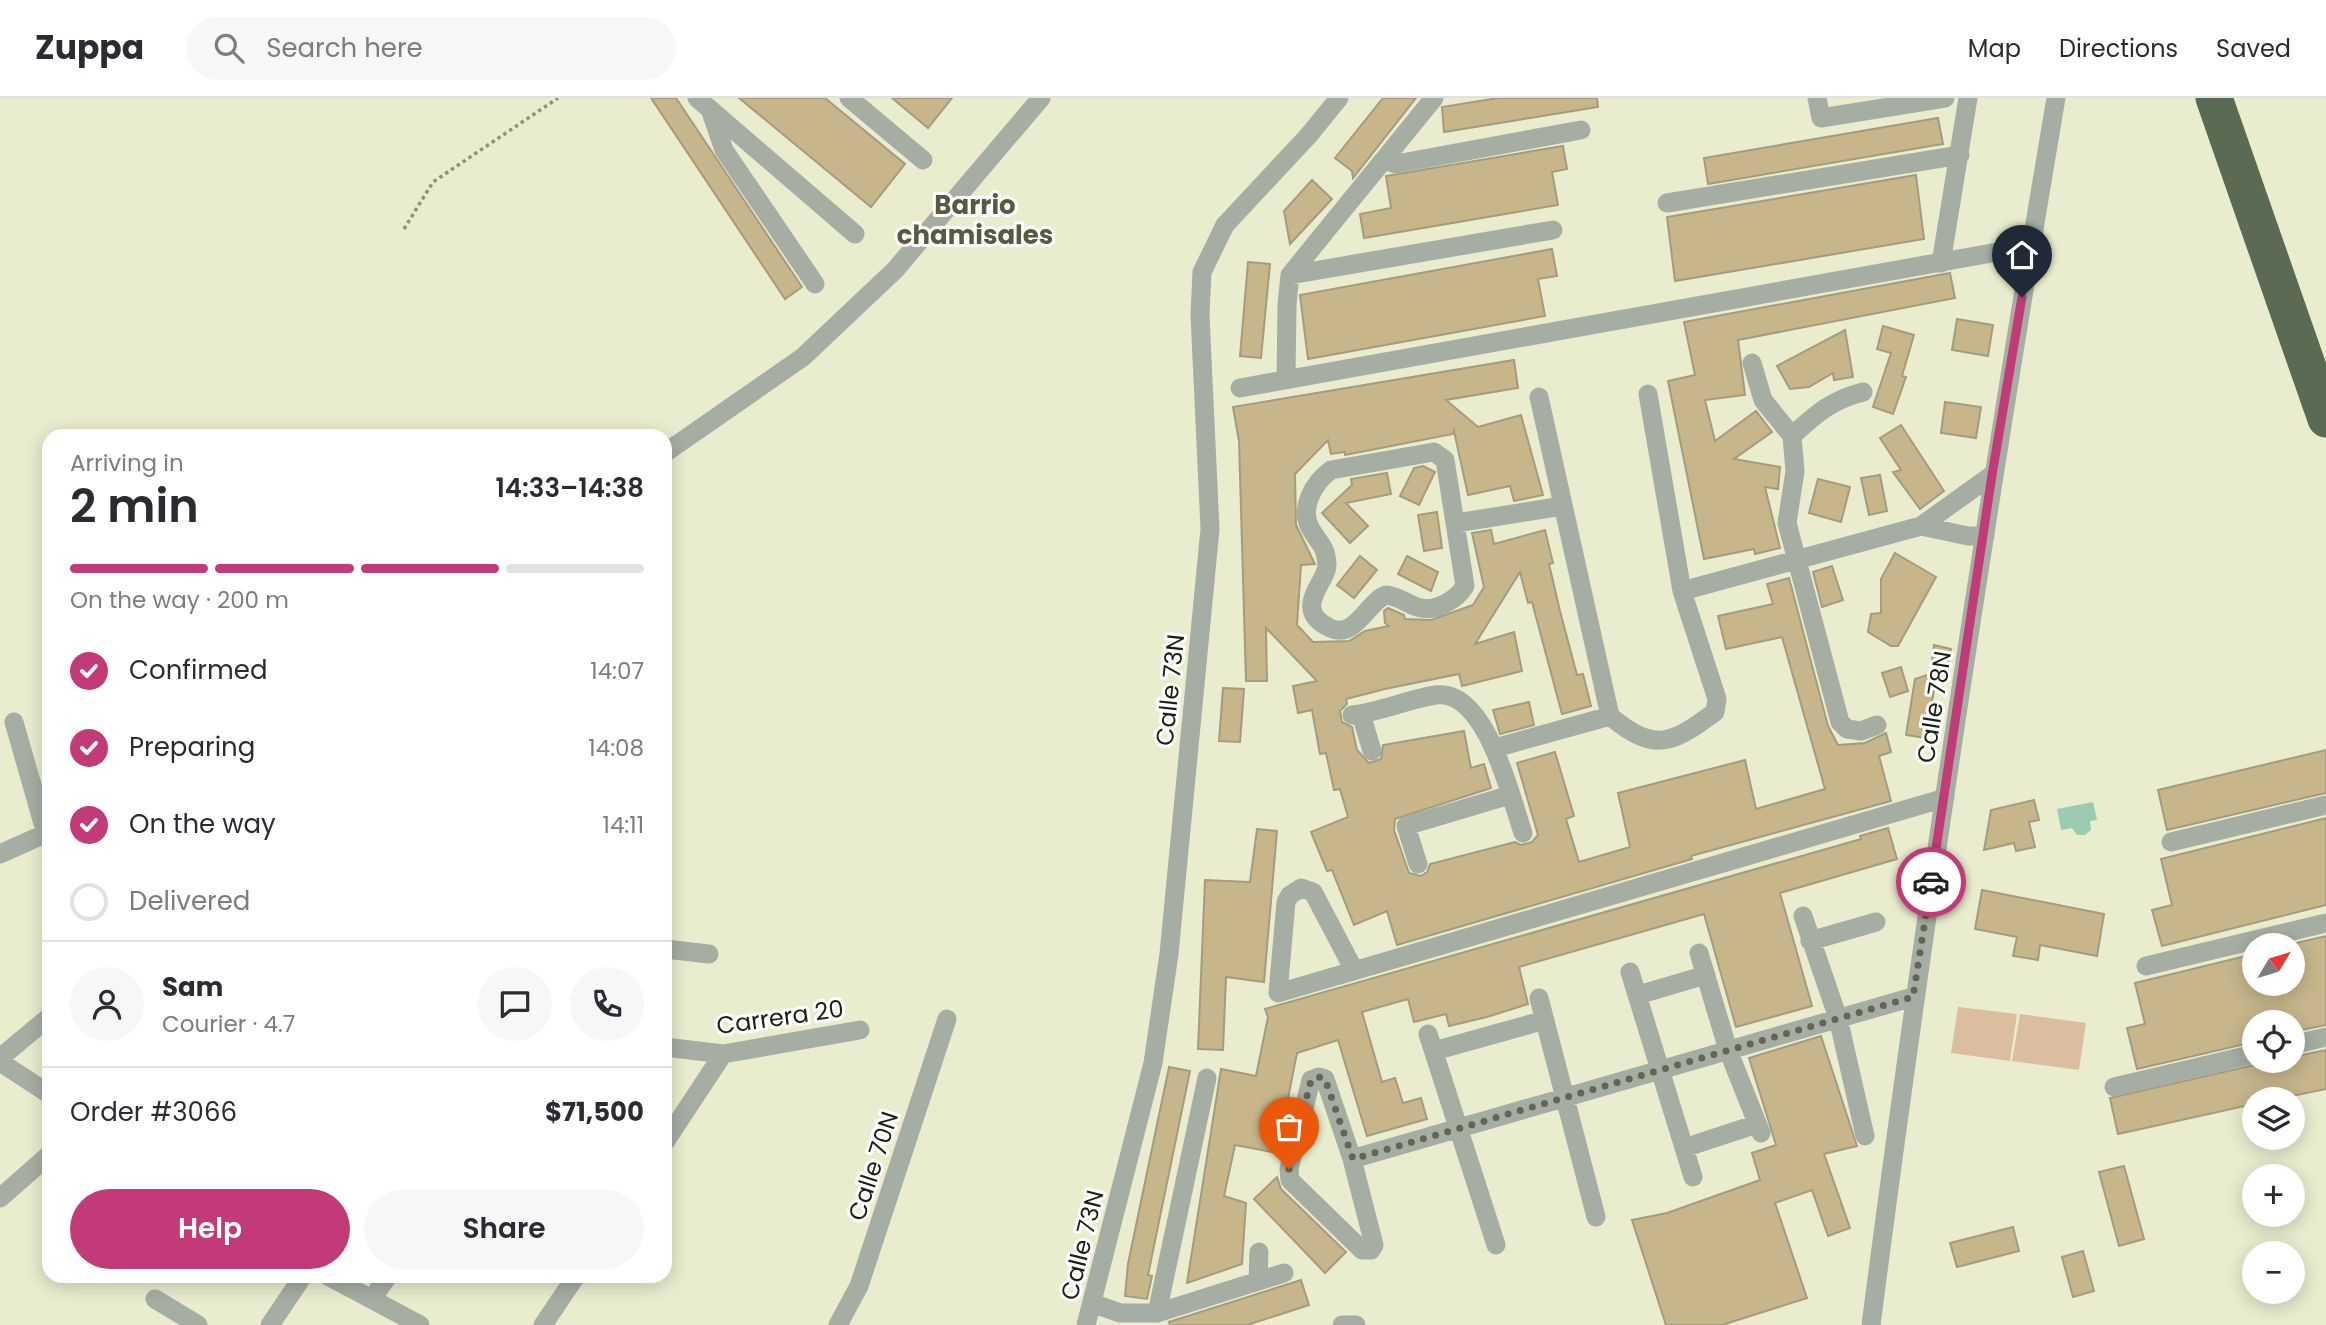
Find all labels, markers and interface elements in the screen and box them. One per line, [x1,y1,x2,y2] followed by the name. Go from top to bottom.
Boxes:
[186,17,676,80] search box
[35,24,144,71] text: Zuppa
[210,29,248,67] icon: search
[266,30,423,66] text: Search here
[1968,32,2021,65] text: Map
[2059,32,2178,65] text: Directions
[2216,32,2291,65] text: Saved
[897,187,1053,253] district label: Barrio chamisales
[1992,225,2052,297] pin
[2003,236,2041,274] icon: home
[70,447,184,479] text: Arriving in
[495,470,644,506] text: 14:33–14:38
[70,474,199,538] text: 2 min
[70,584,289,616] text: On the way · 200 m
[1148,633,1192,747] street label: Calle 73N
[1909,649,1959,765] street label: Calle 78N
[70,652,108,690] icon: check
[129,652,267,688] text: Confirmed
[590,655,644,687] text: 14:07
[70,729,108,767] icon: check
[129,729,255,765] text: Preparing
[588,732,644,764] text: 14:08
[70,806,108,844] icon: check
[129,806,276,842] text: On the way
[603,809,644,841] text: 14:11
[1896,847,1966,917] courier
[1912,863,1950,901] icon: car
[129,883,250,919] text: Delivered
[2242,933,2305,996] north arrow
[2242,933,2305,1304] map controls
[70,967,144,1041] button: person
[478,967,552,1041] button: chat
[570,967,644,1041] button: phone
[162,969,223,1005] text: Sam
[714,992,846,1042] street label: Carrera 20
[162,1008,295,1040] text: Courier · 4.7
[2242,1010,2305,1073] button: locate
[2242,1087,2305,1150] button: layers
[70,1094,237,1130] text: Order #3066
[545,1094,644,1130] text: $71,500
[1259,1097,1319,1169] pin
[840,1107,906,1225] street label: Calle 70N
[1270,1108,1308,1146] icon: bag
[2242,1164,2305,1227] button: +
[1052,1187,1112,1303] street label: Calle 73N
[70,1189,350,1269] button: Help
[364,1189,644,1269] button: Share
[2242,1241,2305,1304] button: −

